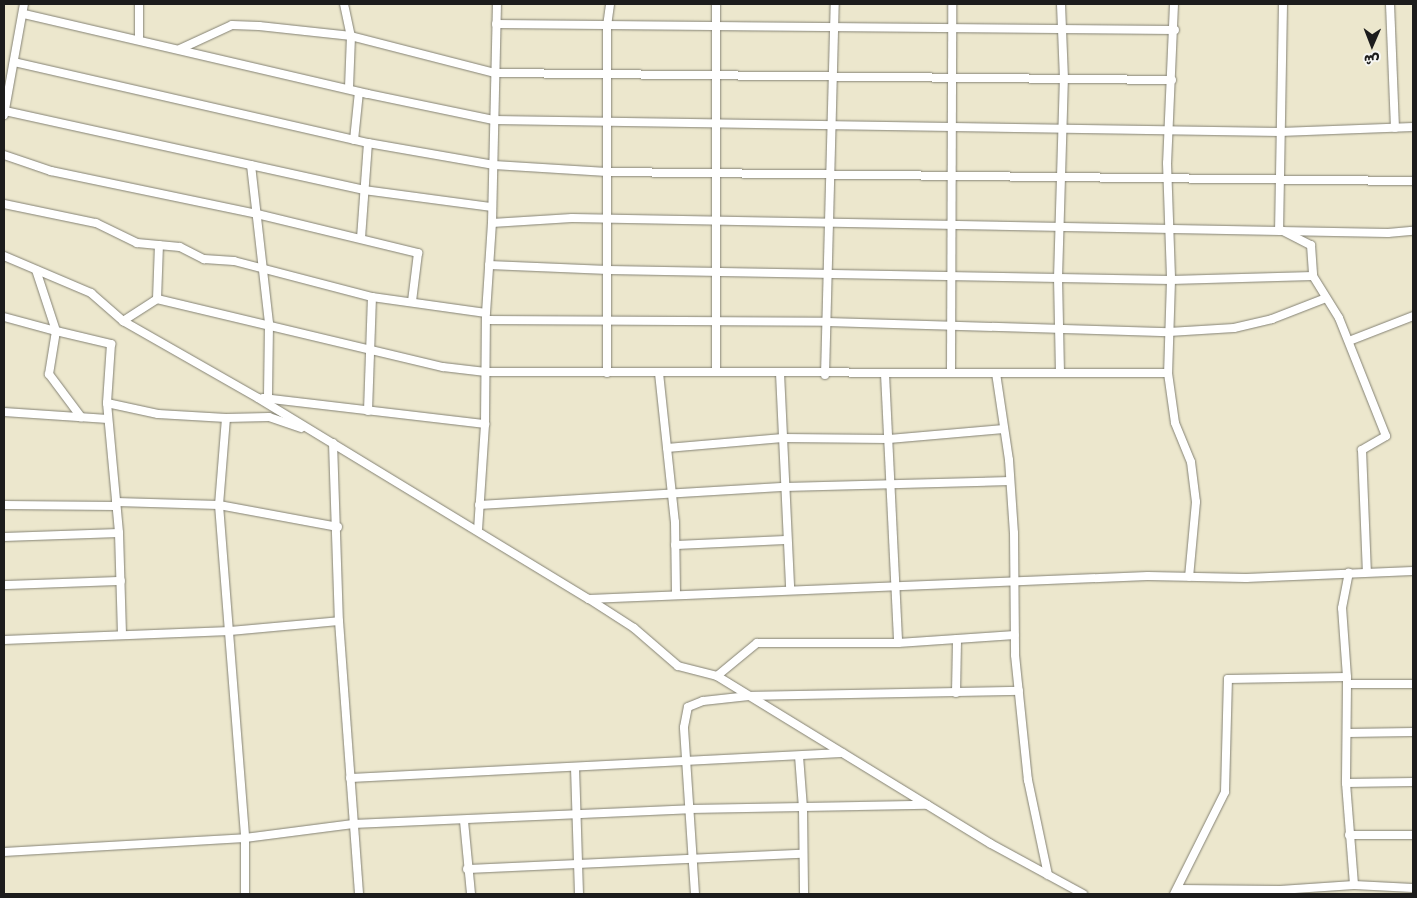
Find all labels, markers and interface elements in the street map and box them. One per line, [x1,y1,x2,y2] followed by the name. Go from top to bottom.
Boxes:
[1347,20,1397,70] north arrow
[1364,51,1380,70] text: ش

